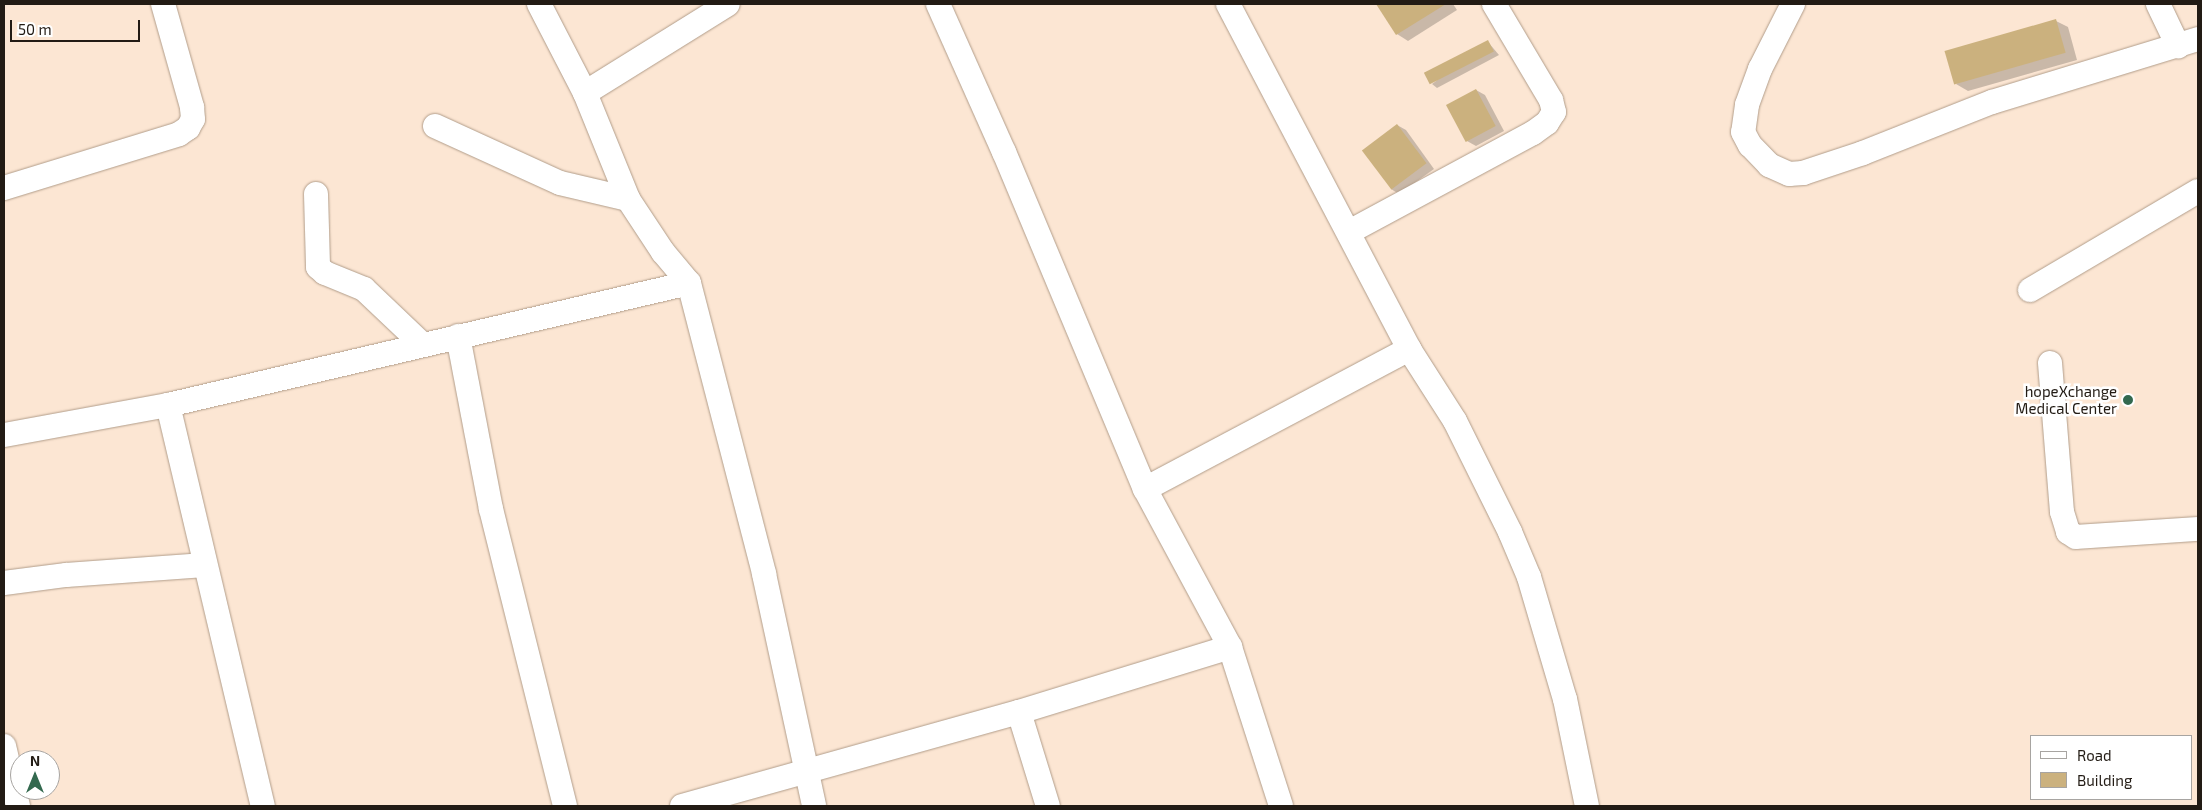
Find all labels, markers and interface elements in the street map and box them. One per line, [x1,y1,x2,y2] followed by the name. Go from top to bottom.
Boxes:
[12,10,142,42] scale bar
[18,20,52,38] text: 50 m
[2015,382,2117,417] place label: hopeXchange Medical Center
[2121,393,2135,407] marker: hopeXchange Medical Center
[2030,735,2192,800] legend
[2077,746,2112,764] text: Road
[10,750,60,800] north arrow
[30,752,40,769] text: N
[2077,771,2132,789] text: Building

